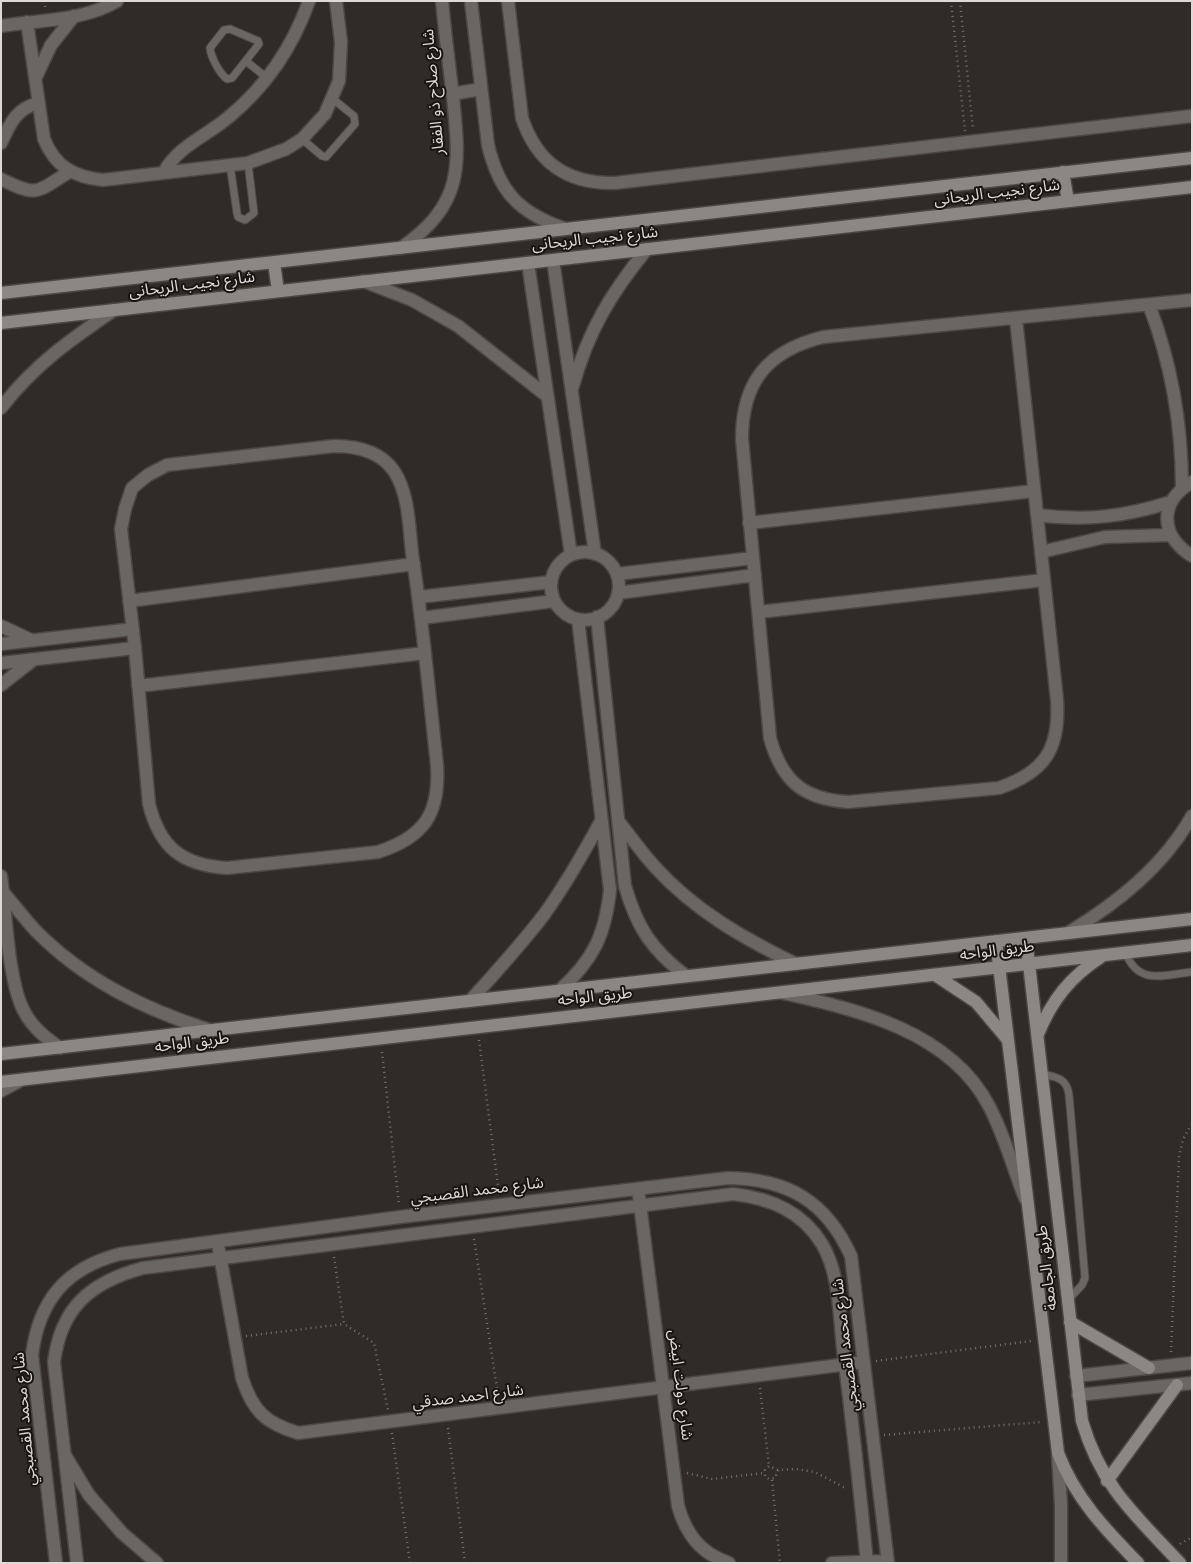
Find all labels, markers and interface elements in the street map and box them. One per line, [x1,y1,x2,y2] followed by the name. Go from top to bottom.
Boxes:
[419,28,449,156] street label: شارع صلاح ذو الفقار
[933,176,1061,210] street label: شارع نجيب الريحانى
[531,223,659,255] street label: شارع نجيب الريحانى
[128,268,256,302] street label: شارع نجيب الريحانى
[959,937,1035,965] street label: طريق الواحه
[557,984,633,1010] street label: طريق الواحه
[154,1029,230,1057] street label: طريق الواحه
[409,1173,545,1209] street label: شارع محمد القصبجي
[1032,1224,1062,1312] street label: طريق الجامعة
[828,1277,864,1413] street label: شارع محمد القصبجي
[664,1328,696,1442] street label: شارع دولت ابيض
[10,1351,40,1487] street label: شارع محمد القصبجي
[411,1381,525,1413] street label: شارع احمد صدقي

